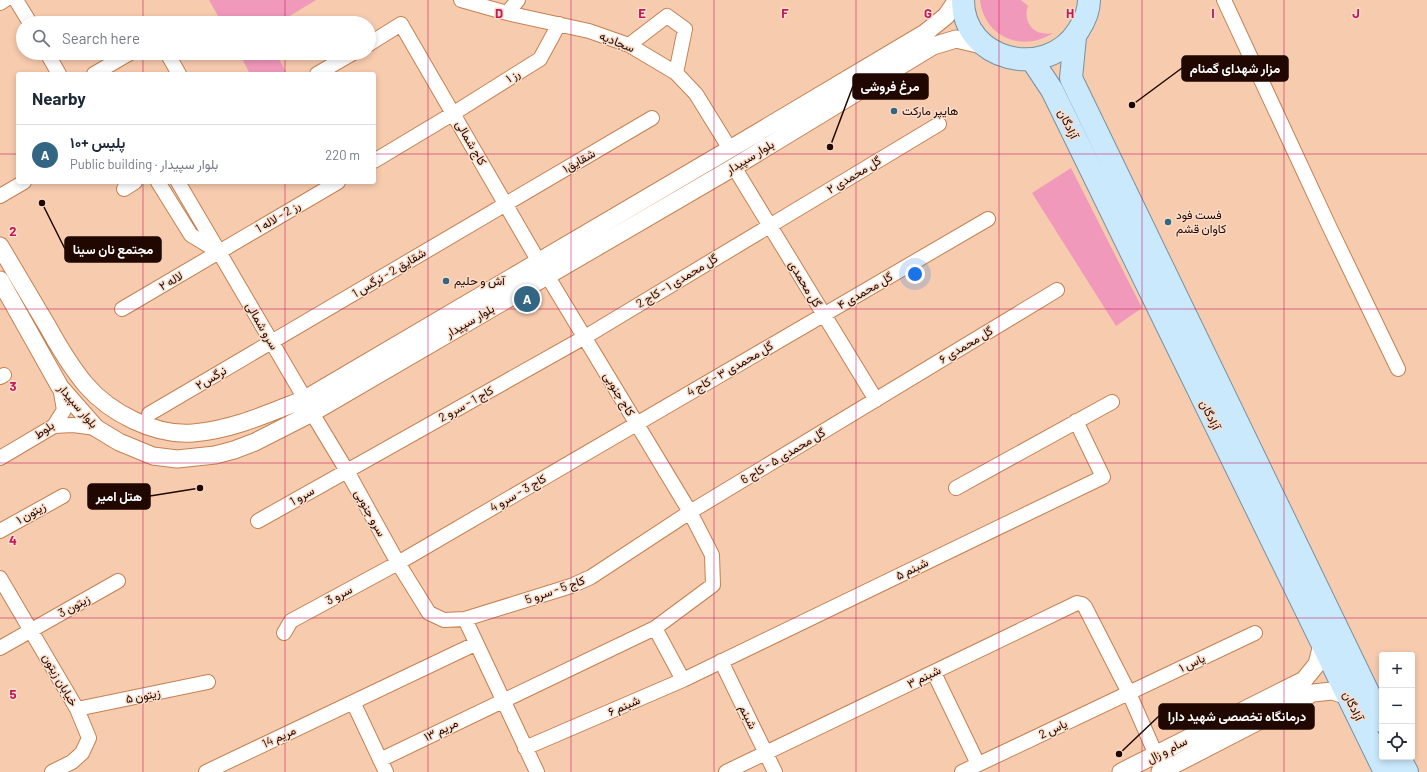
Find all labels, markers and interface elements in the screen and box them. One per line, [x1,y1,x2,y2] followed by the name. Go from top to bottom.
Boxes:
[495,5,503,21] text: D
[638,5,646,21] text: E
[781,5,789,21] text: F
[924,5,932,21] text: G
[1066,5,1074,21] text: H
[1211,5,1215,21] text: I
[1352,5,1360,21] text: J
[16,16,376,60] search box
[30,27,52,49] icon: search
[597,28,637,55] street label: سجادیه
[62,29,140,47] text: Search here
[1182,56,1288,81] callout: مزار شهدای گمنام
[1190,60,1280,77] text: مزار شهدای گمنام
[503,66,523,86] street label: رز ۱
[853,74,928,99] callout: مرغ فروشی
[860,78,920,95] text: مرغ فروشی
[32,88,86,108] text: Nearby
[902,103,958,119] place label: هایپر مارکت
[889,106,899,116] marker: هایپر مارکت
[1054,107,1083,143] street label: آزادگان
[451,118,490,169] street label: کاج شمالی
[70,133,125,151] text: پلیس +۱۰
[722,136,777,178] street label: بلوار سپیدار
[560,145,598,177] street label: شقایق۱
[41,147,49,163] text: A
[325,147,360,163] text: 220 m
[824,152,884,198] street label: گل محمدی ۲
[70,156,218,172] text: Public building · بلوار سپیدار
[253,197,303,237] street label: رز 2 - لاله 1
[1176,207,1226,237] place label: فست فود كاوان قشم
[1163,217,1173,227] marker: فست فود كاوان قشم
[9,223,17,239] text: 2
[65,237,161,262] callout: مجتمع نان سینا
[73,241,153,259] text: مجتمع نان سینا
[349,245,429,301] street label: شقایق 2 - نرگس 1
[633,250,721,313] street label: گل محمدی ۱ - کاج 2
[785,258,825,310] street label: گل محمدی
[905,264,925,284] your location
[156,268,185,292] street label: لاله ۲
[834,269,896,313] street label: گل محمدی ۴
[454,273,506,289] place label: آش و حلیم
[441,276,451,286] marker: آش و حلیم
[514,284,540,314] pin: A
[242,299,282,353] street label: سرو شمالی
[442,301,497,342] street label: بلوار سپیدار
[936,323,996,367] street label: گل محمدی ۶
[684,338,777,401] street label: گل محمدی ۳ - کاج 4
[193,363,229,393] street label: نرگس۲
[599,369,638,420] street label: کاج جنوبی
[9,378,17,394] text: 3
[54,380,102,432] street label: بلوار سپیدار
[436,382,497,427] street label: کاج 1 - سرو 2
[1196,398,1225,434] street label: آزادگان
[31,417,57,443] street label: بلوط
[738,424,829,488] street label: گل محمدی ۵ - کاج 6
[487,470,550,517] street label: کاج 3 - سرو 4
[287,483,317,509] street label: سرو 1
[88,484,150,509] callout: هتل امیر
[351,487,389,539] street label: سرو جنوبی
[95,488,142,505] text: هتل امیر
[13,498,49,528] street label: زیتون ۱
[9,532,17,548] text: 4
[893,554,931,584] street label: شبنم ۵
[523,572,587,609] street label: کاج 5 - سرو 5
[323,581,355,609] street label: سرو 3
[55,591,93,621] street label: زیتون 3
[1176,650,1208,676] street label: یاس ۱
[38,651,82,709] street label: خیابان زیتون
[1379,652,1415,760] map controls
[1379,652,1415,688] button: +
[905,662,943,692] street label: شبنم ۳
[124,685,162,707] street label: زیتون ۵
[9,686,17,702] text: 5
[1379,688,1415,724] button: −
[1339,689,1368,725] street label: آزادگان
[605,692,643,720] street label: شبنم ۶
[735,702,761,732] street label: شبنم
[1159,704,1314,729] callout: درمانگاه تخصصى شهید دارا
[1168,708,1306,725] text: درمانگاه تخصصى شهید دارا
[421,715,461,745] street label: مریم ۱۳
[1036,715,1070,743] street label: یاس 2
[259,722,299,752] street label: مریم 14
[1379,724,1415,760] button: locate
[1144,733,1190,767] street label: سام و زال

